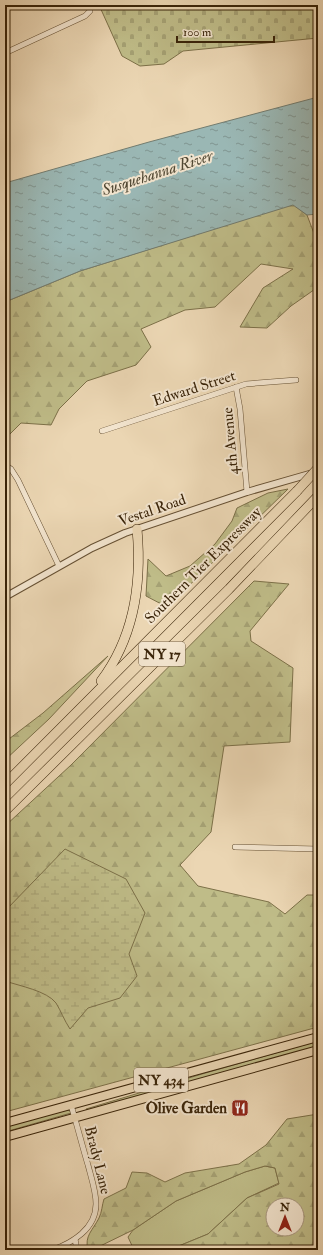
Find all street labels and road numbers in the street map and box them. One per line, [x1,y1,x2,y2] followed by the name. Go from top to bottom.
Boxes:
[150,366,238,411] street label: Edward Street
[218,407,243,475] street label: 4th Avenue
[116,490,189,531] street label: Vestal Road
[141,503,267,628] street label: Southern Tier Expressway
[139,642,185,666] road number: NY 17
[134,1068,188,1092] road number: NY 434
[80,1124,115,1196] street label: Brady Lane

